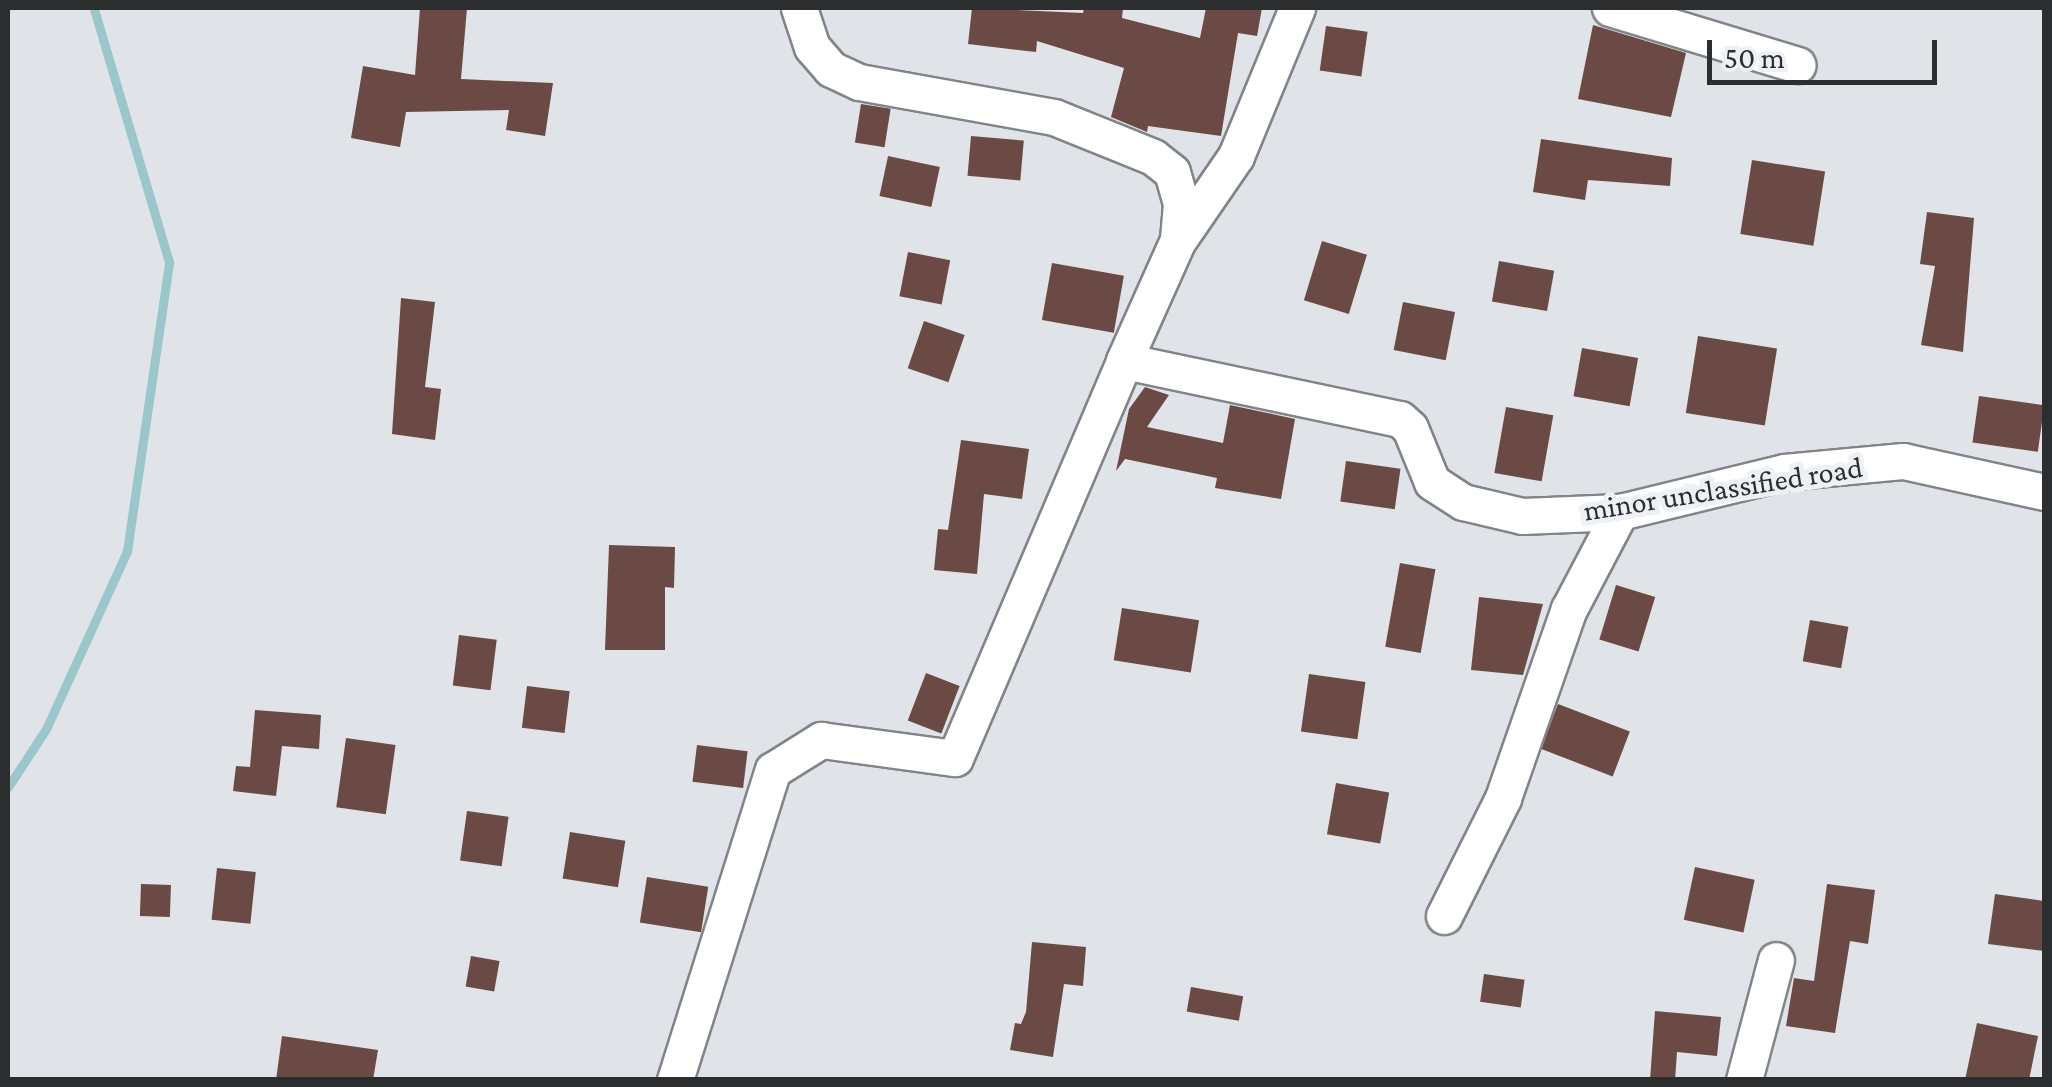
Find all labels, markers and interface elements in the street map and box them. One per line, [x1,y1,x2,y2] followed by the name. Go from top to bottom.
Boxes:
[1712,20,1942,82] scale bar
[1724,41,1785,74] text: 50 m
[1581,449,1865,529] street label: minor unclassified road

